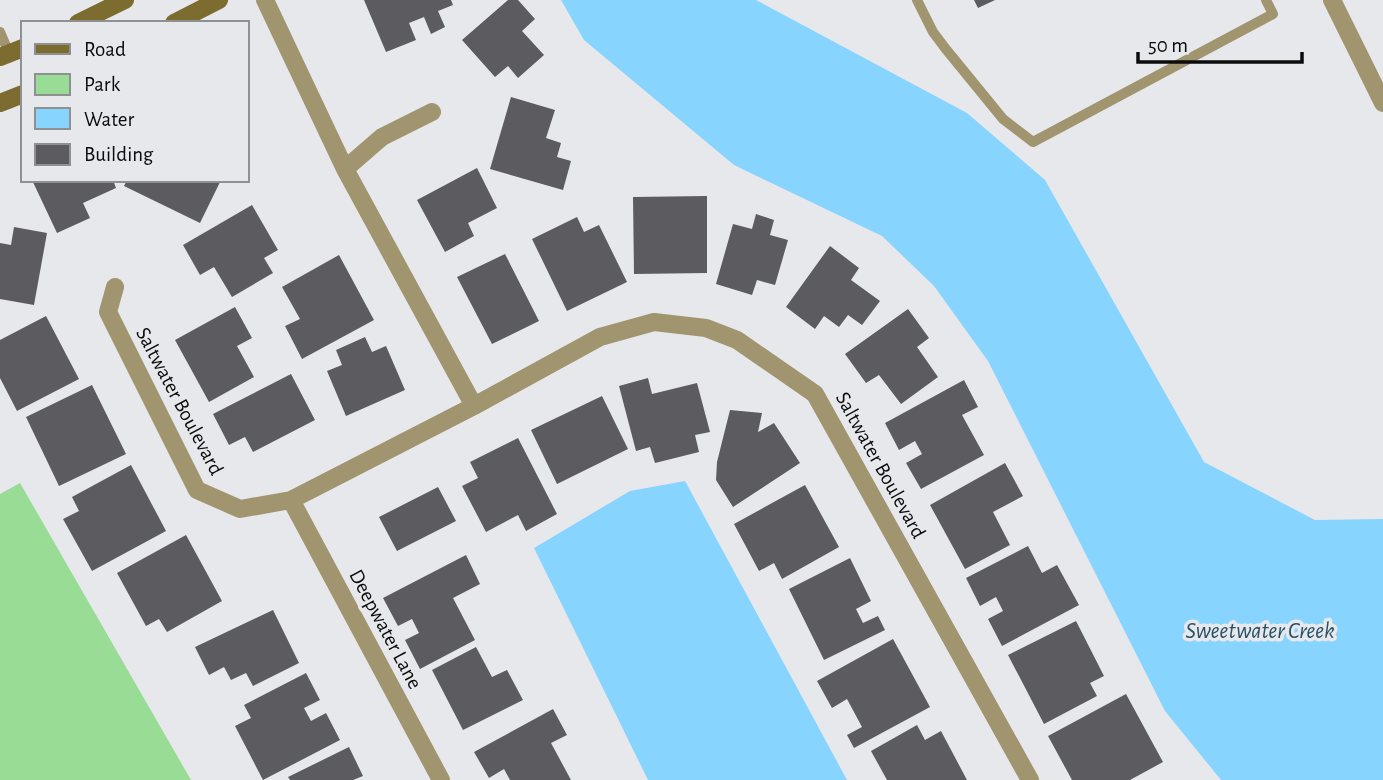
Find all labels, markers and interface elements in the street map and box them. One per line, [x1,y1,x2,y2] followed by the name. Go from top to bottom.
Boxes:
[21,21,248,182] legend
[1138,21,1302,65] scale bar
[1148,35,1188,56] text: 50 m
[84,39,126,60] text: Road
[84,74,121,95] text: Park
[84,109,134,130] text: Water
[84,144,154,165] text: Building
[132,324,227,478] street label: Saltwater Boulevard
[832,389,929,542] street label: Saltwater Boulevard
[345,566,426,692] street label: Deepwater Lane
[1185,620,1335,643] water label: Sweetwater Creek

